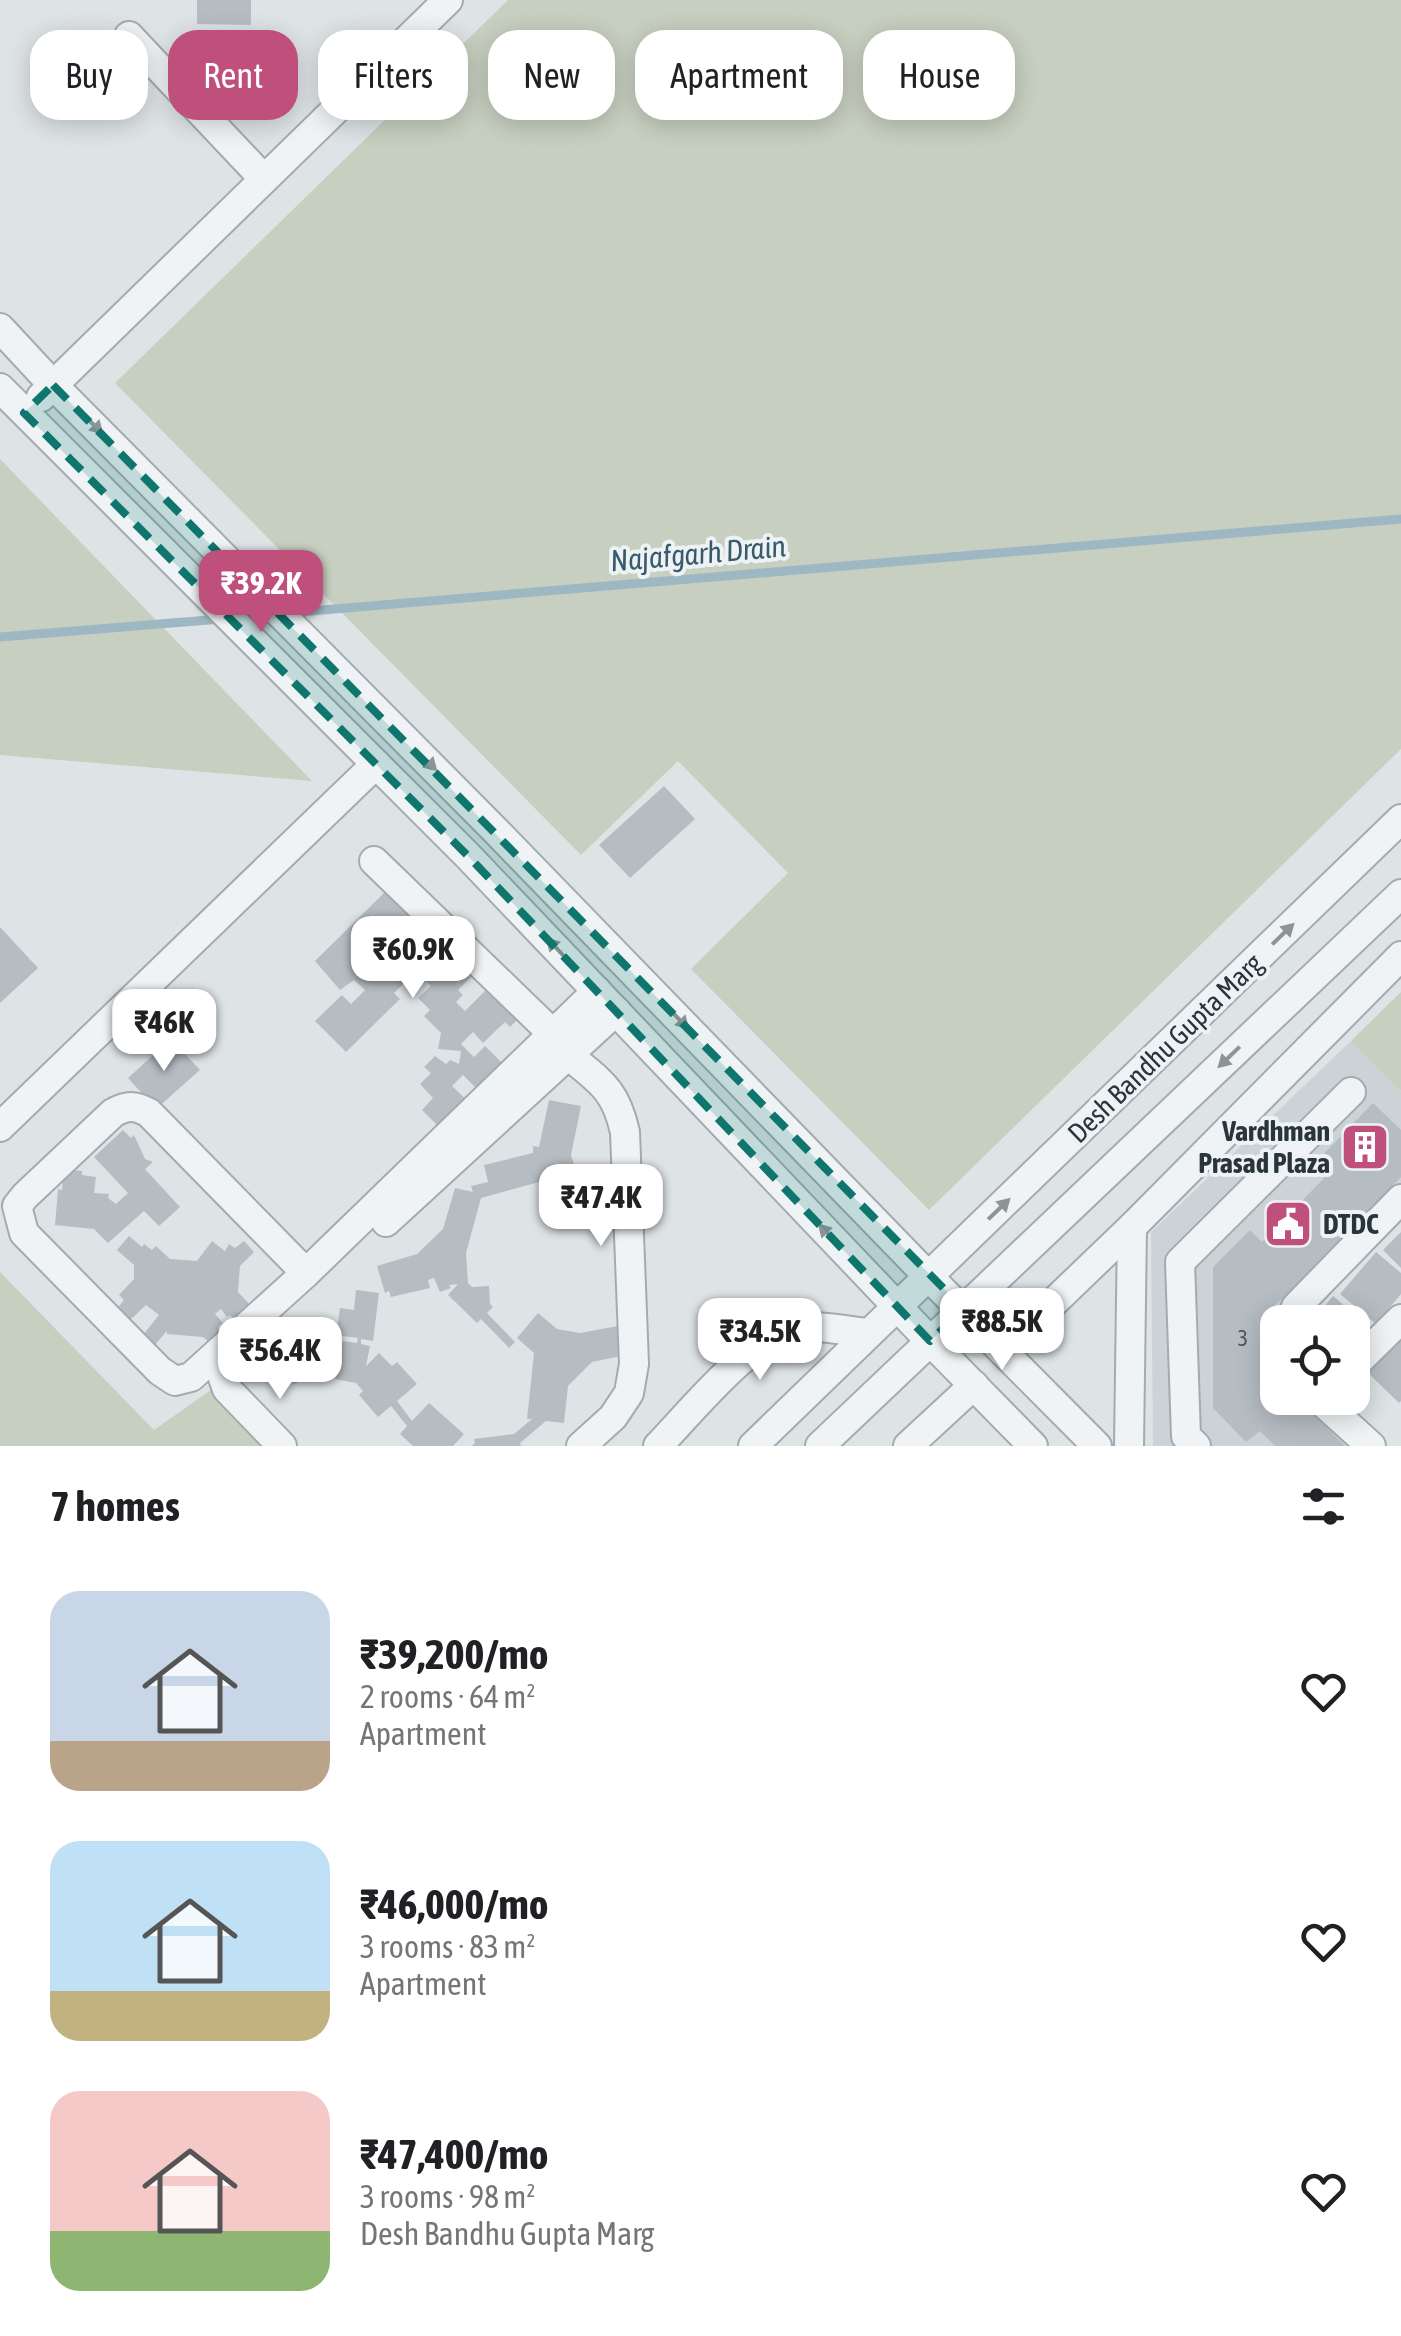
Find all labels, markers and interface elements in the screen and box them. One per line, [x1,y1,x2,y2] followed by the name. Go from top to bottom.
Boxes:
[30,30,148,120] chip: Buy
[168,30,298,120] chip: Rent
[318,30,468,120] chip: Filters
[488,30,615,120] chip: New
[635,30,843,120] chip: Apartment
[863,30,1015,120] chip: House
[79,411,103,435] one-way arrow
[609,528,787,578] water label: Najafgarh Drain
[180,550,342,635] pin: ₹39.2K
[221,564,301,601] text: ₹39.2K
[414,748,438,772] one-way arrow
[332,916,494,1001] pin: ₹60.9K
[1270,923,1294,946] one-way arrow
[373,930,453,967] text: ₹60.9K
[546,937,569,961] one-way arrow
[1061,947,1269,1149] street label: Desh Bandhu Gupta Marg
[105,989,223,1074] pin: ₹46K
[134,1003,194,1040] text: ₹46K
[666,1005,689,1029] one-way arrow
[1217,1045,1241,1068] one-way arrow
[1198,1115,1330,1179] place label: Vardhman Prasad Plaza
[1339,1121,1391,1173] building icon: Vardhman Prasad Plaza
[520,1164,682,1249] pin: ₹47.4K
[561,1178,641,1215] text: ₹47.4K
[986,1197,1010,1221] one-way arrow
[1262,1198,1314,1250] public building icon: DTDC
[1323,1208,1379,1240] place label: DTDC
[818,1223,841,1247] one-way arrow
[921,1288,1083,1373] pin: ₹88.5K
[679,1298,841,1383] pin: ₹34.5K
[962,1302,1042,1339] text: ₹88.5K
[1260,1305,1370,1415] map controls
[1260,1305,1370,1415] button: locate
[720,1312,800,1349] text: ₹34.5K
[199,1317,361,1402] pin: ₹56.4K
[1238,1325,1248,1351] house number: 3
[240,1331,320,1368] text: ₹56.4K
[1296,1479,1351,1534] icon: filters
[50,1482,180,1530] text: 7 homes
[360,1630,548,1678] text: ₹39,200/mo
[130,1631,250,1751] icon: home
[1296,1664,1351,1719] icon: heart
[360,1678,535,1715] text: 2 rooms · 64 m²
[360,1715,486,1752] text: Apartment
[360,1880,548,1928] text: ₹46,000/mo
[130,1881,250,2001] icon: home
[1296,1914,1351,1969] icon: heart
[360,1928,535,1965] text: 3 rooms · 83 m²
[360,1965,486,2002] text: Apartment
[360,2130,548,2178] text: ₹47,400/mo
[130,2131,250,2251] icon: home
[1296,2164,1351,2219] icon: heart
[360,2178,535,2215] text: 3 rooms · 98 m²
[360,2215,654,2252] text: Desh Bandhu Gupta Marg

